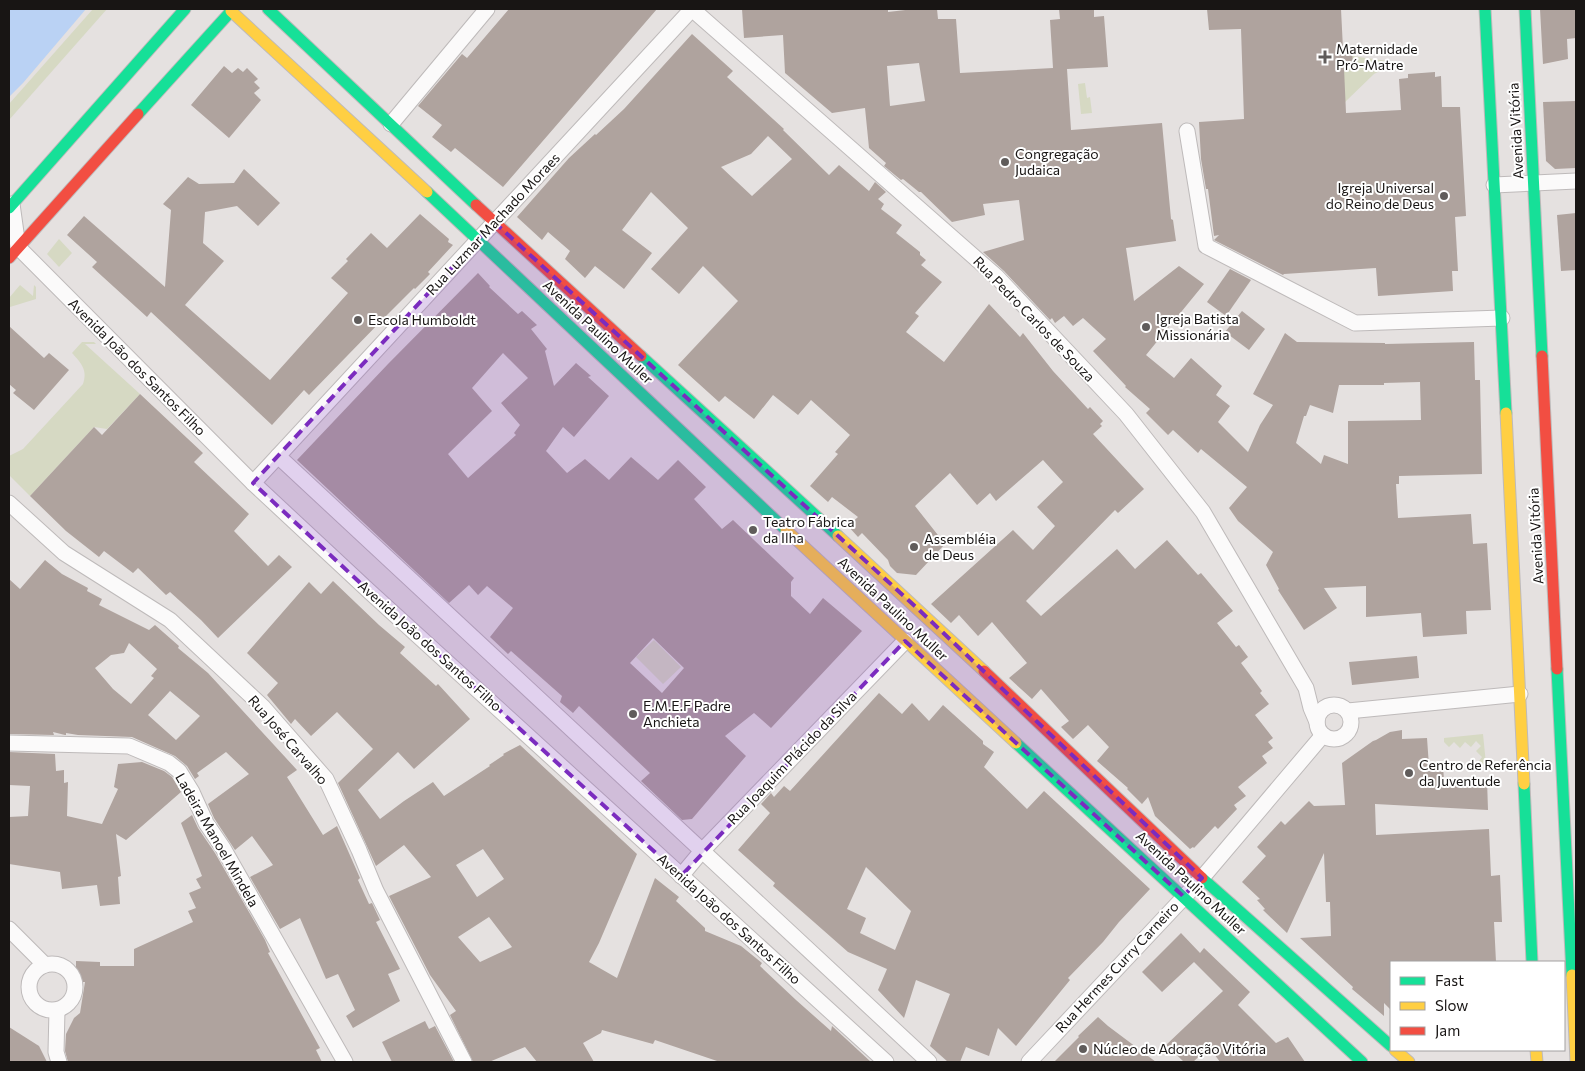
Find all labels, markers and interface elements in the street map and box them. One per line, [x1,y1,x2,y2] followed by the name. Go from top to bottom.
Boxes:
[1336,40,1418,73] place label: Maternidade Pró-Matre
[1318,50,1332,64] marker: Maternidade Pró-Matre
[1504,82,1527,180] street label: Avenida Vitória
[1015,145,1099,178] place label: Congregação Judaica
[422,149,563,298] street label: Rua Luzmar Machado Moraes
[999,156,1011,168] marker: Congregação Judaica
[1326,179,1434,212] place label: Igreja Universal do Reino de Deus
[1438,190,1450,202] marker: Igreja Universal do Reino de Deus
[970,252,1099,385] street label: Rua Pedro Carlos de Souza
[540,276,657,387] street label: Avenida Paulino Muller
[65,294,210,439] street label: Avenida João dos Santos Filho
[1156,310,1239,343] place label: Igreja Batista Missionária
[368,311,476,328] place label: Escola Humboldt
[352,314,364,326] marker: Escola Humboldt
[1140,321,1152,333] marker: Igreja Batista Missionária
[1524,487,1547,585] street label: Avenida Vitória
[763,513,854,546] place label: Teatro Fábrica da Ilha
[747,524,759,536] marker: Teatro Fábrica da Ilha
[924,530,996,563] place label: Assembléia de Deus
[908,541,920,553] marker: Assembléia de Deus
[835,553,952,664] street label: Avenida Paulino Muller
[355,577,506,715] street label: Avenida João dos Santos Filho
[724,688,860,828] street label: Rua Joaquim Plácido da Silva
[245,692,332,788] street label: Rua José Carvalho
[643,697,731,730] place label: E.M.E.F Padre Anchieta
[627,708,639,720] marker: E.M.E.F Padre Anchieta
[1419,756,1552,789] place label: Centro de Referência da Juventude
[1403,767,1415,779] marker: Centro de Referência da Juventude
[172,770,263,910] street label: Ladeira Manoel Mindela
[1133,827,1250,938] street label: Avenida Paulino Muller
[654,850,805,988] street label: Avenida João dos Santos Filho
[1051,898,1182,1036] street label: Rua Hermes Curry Carneiro
[1390,961,1565,1051] legend
[1435,971,1464,989] text: Fast
[1435,996,1468,1014] text: Slow
[1435,1021,1460,1039] text: Jam
[1093,1040,1266,1057] place label: Núcleo de Adoração Vitória
[1077,1043,1089,1055] marker: Núcleo de Adoração Vitória

